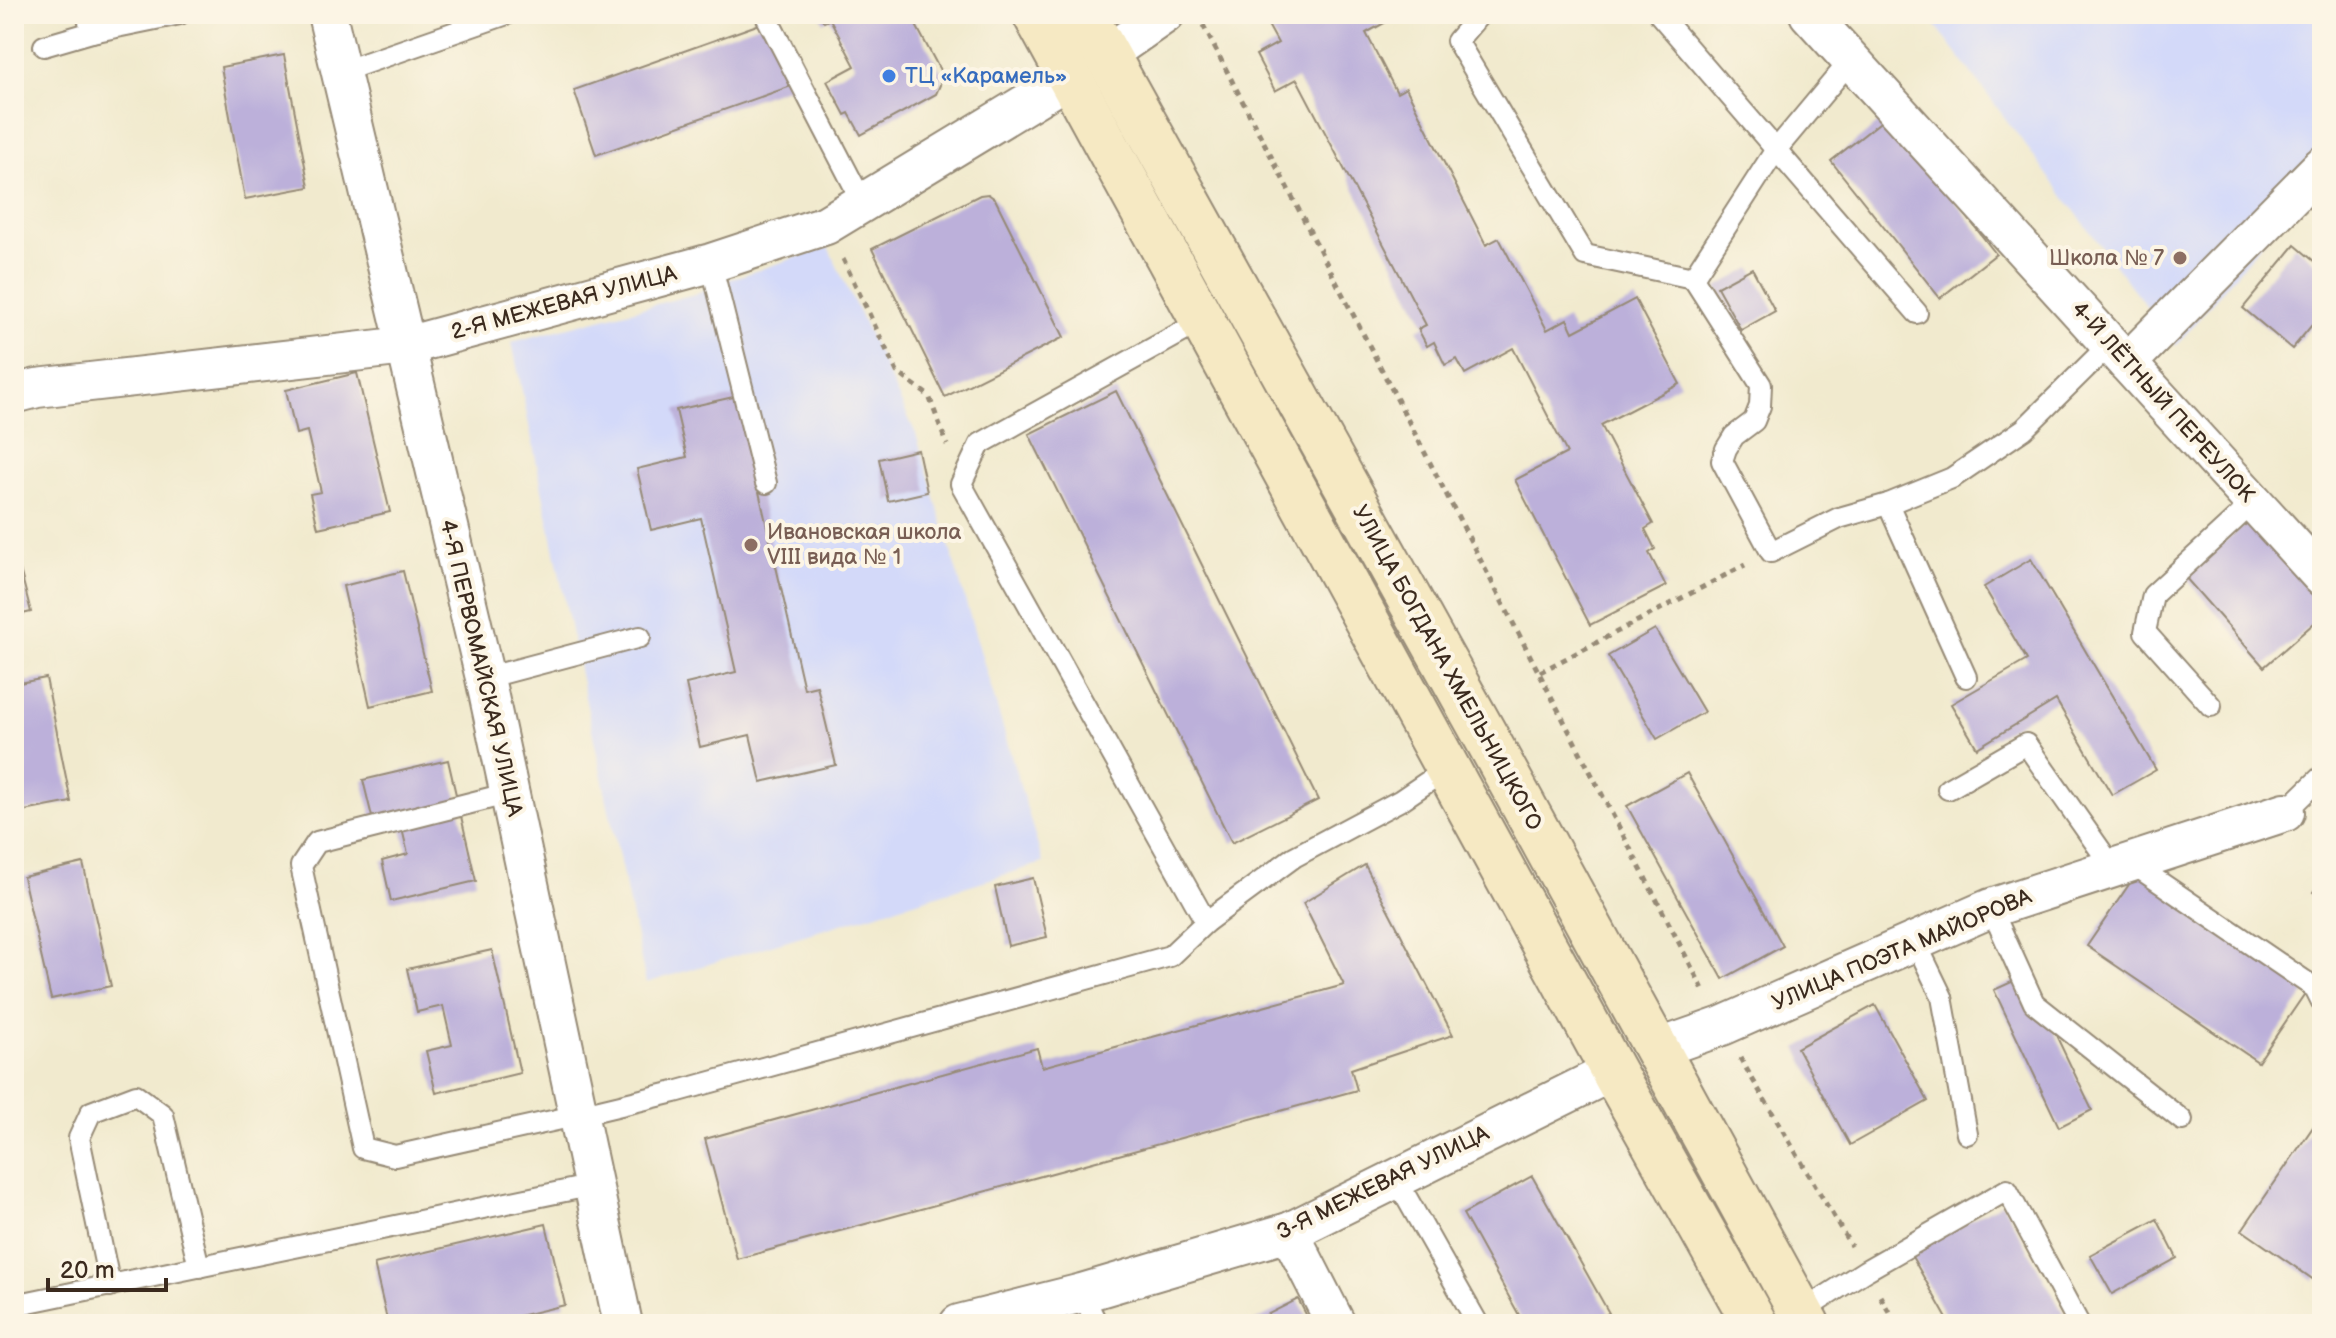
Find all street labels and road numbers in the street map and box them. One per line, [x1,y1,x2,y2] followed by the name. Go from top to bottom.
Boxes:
[448,260,680,346] street label: 2-Я МЕЖЕВАЯ УЛИЦА
[2066,296,2261,509] street label: 4-Й ЛЁТНЫЙ ПЕРЕУЛОК
[1346,501,1548,835] street label: УЛИЦА БОГДАНА ХМЕЛЬНИЦКОГО
[434,517,528,820] street label: 4-Я ПЕРВОМАЙСКАЯ УЛИЦА
[1768,883,2036,1017] street label: УЛИЦА ПОЭТА МАЙОРОВА
[1272,1120,1494,1246] street label: 3-Я МЕЖЕВАЯ УЛИЦА

